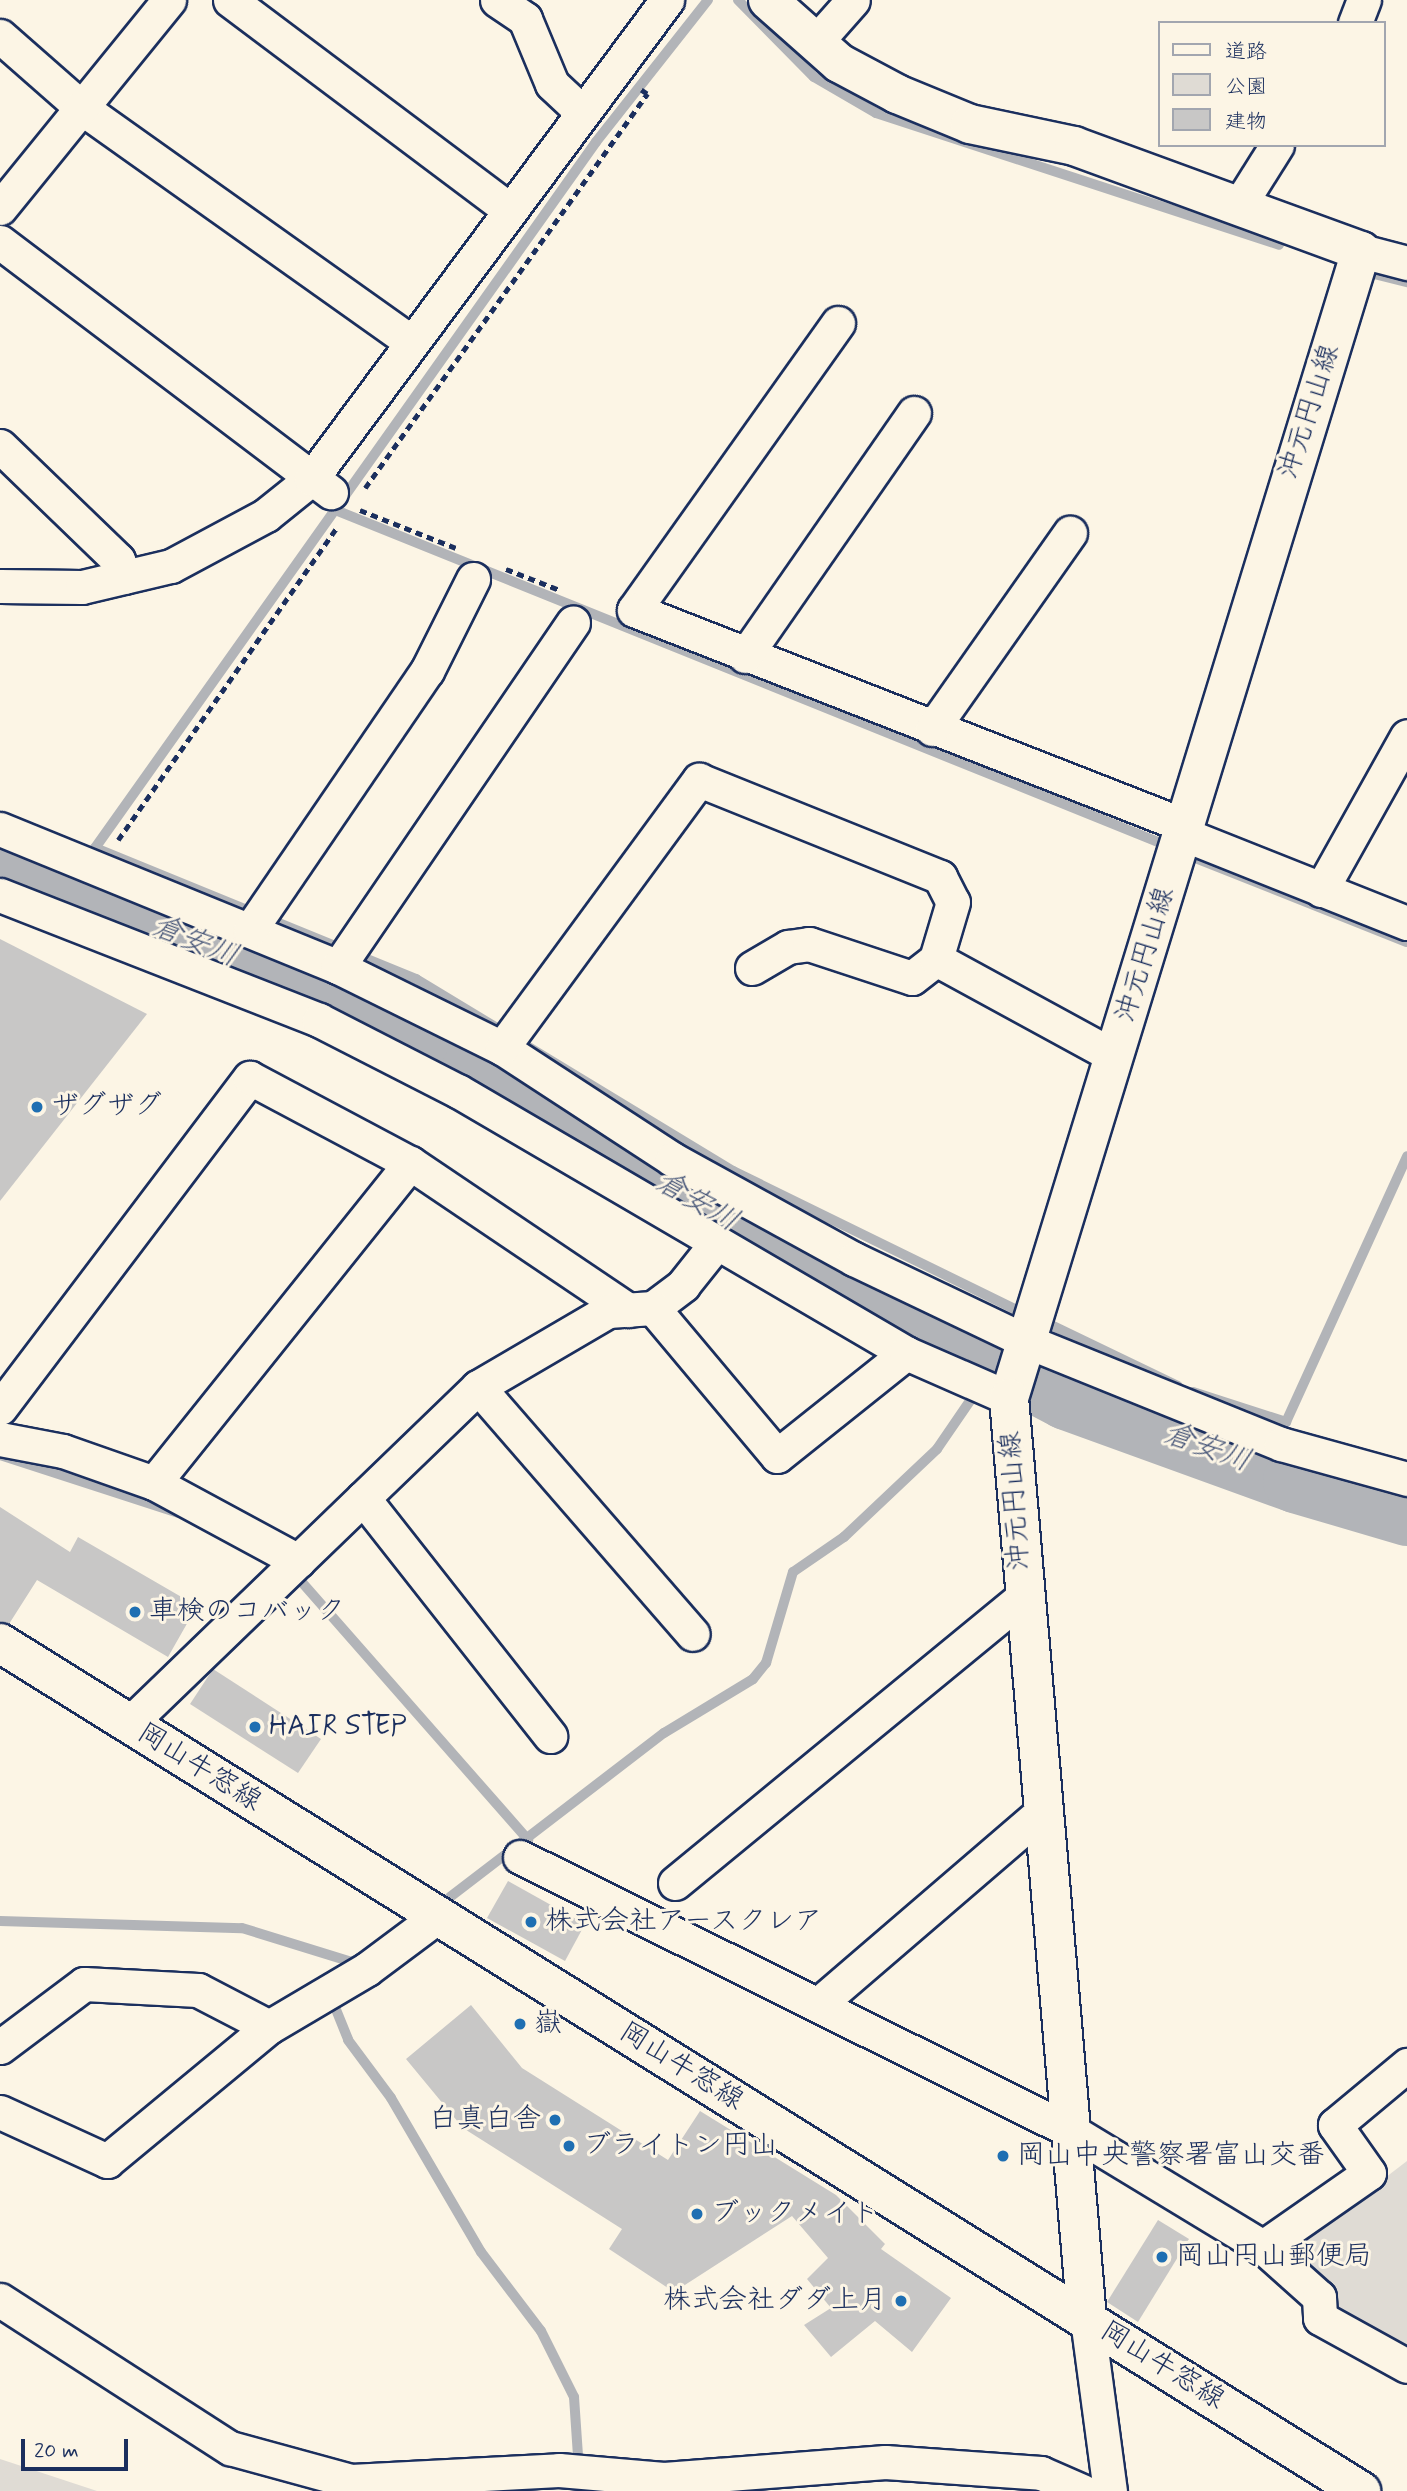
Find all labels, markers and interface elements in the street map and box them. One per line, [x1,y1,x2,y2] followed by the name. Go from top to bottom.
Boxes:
[1158,21,1386,147] legend
[1225,38,1267,66] text: 道路
[1225,73,1267,101] text: 公園
[1225,108,1267,136] text: 建物
[1272,340,1348,484] street label: 沖元円山線
[1109,883,1183,1027] street label: 沖元円山線
[147,908,243,976] water label: 倉安川
[51,1090,163,1124] place label: ザグザグ
[29,1099,45,1115] marker: ザグザグ
[649,1164,745,1240] water label: 倉安川
[1159,1416,1255,1480] water label: 倉安川
[994,1430,1038,1572] street label: 沖元円山線
[149,1595,345,1629] place label: 車検のコバック
[127,1604,143,1620] marker: 車検のコバック
[269,1710,414,1744] place label: HAIR STEP
[131,1717,267,1819] street label: 岡山牛窓線
[247,1719,263,1735] marker: HAIR STEP
[545,1905,824,1939] place label: 株式会社アースクレア
[523,1914,539,1930] marker: 株式会社アースクレア
[534,2007,562,2041] place label: 嶽
[512,2016,528,2032] marker: 嶽
[613,2016,749,2118] street label: 岡山牛窓線
[429,2103,541,2137] place label: 白真白舎
[547,2112,563,2128] marker: 白真白舎
[583,2129,779,2163] place label: ブライトン円山
[561,2138,577,2154] marker: ブライトン円山
[1017,2139,1325,2173] place label: 岡山中央警察署富山交番
[995,2148,1011,2164] marker: 岡山中央警察署富山交番
[711,2197,879,2231] place label: ブックメイト
[689,2206,705,2222] marker: ブックメイト
[1176,2240,1372,2274] place label: 岡山円山郵便局
[1154,2249,1170,2265] marker: 岡山円山郵便局
[663,2284,887,2318] place label: 株式会社ダダ上月
[893,2293,909,2309] marker: 株式会社ダダ上月
[1094,2315,1230,2417] street label: 岡山牛窓線
[24,2424,131,2468] scale bar
[34,2437,79,2465] text: 20 m

